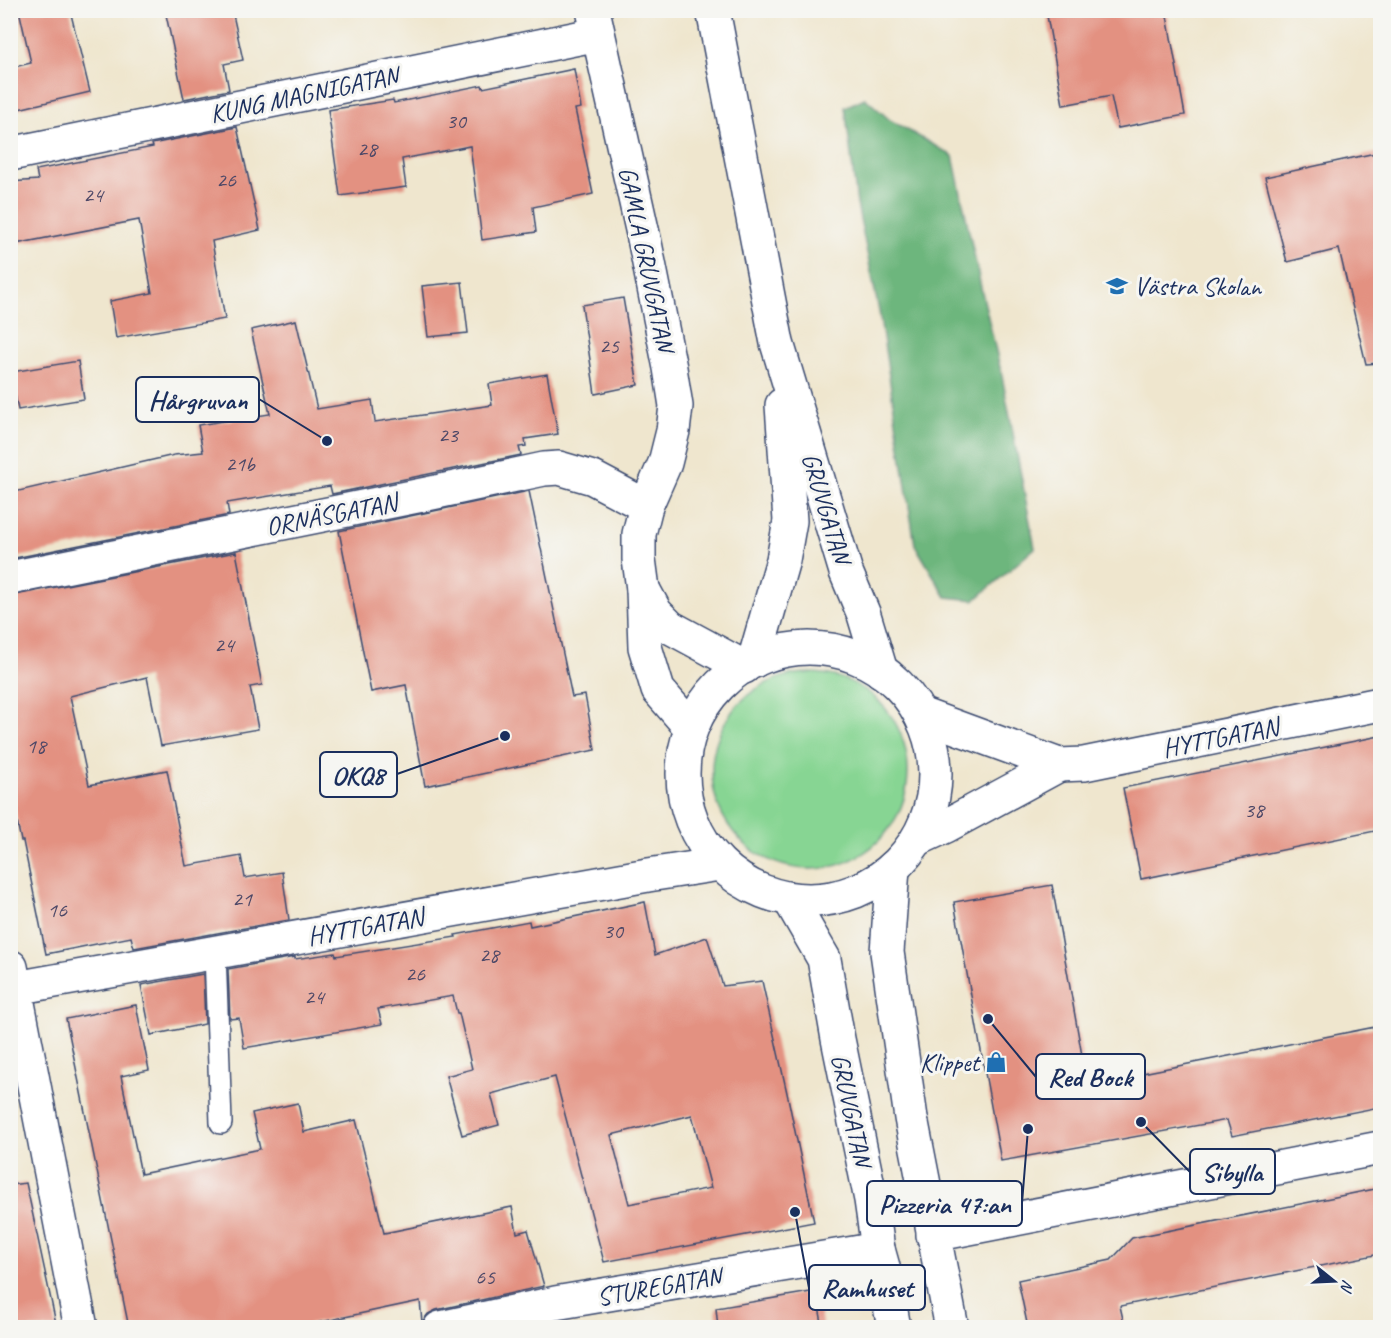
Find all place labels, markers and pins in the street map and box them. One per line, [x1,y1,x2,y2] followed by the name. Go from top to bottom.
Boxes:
[1134,270,1262,303] place label: Västra Skolan
[1105,274,1129,298] school or university icon: Västra Skolan
[136,377,259,422] callout: Hårgruvan
[320,752,397,797] callout: OKQ8
[920,1046,981,1079] place label: Klippet
[984,1050,1008,1074] shop icon: Klippet
[1036,1054,1145,1099] callout: Red Bock
[1190,1149,1275,1194] callout: Sibylla
[867,1181,1022,1226] callout: Pizzeria 47:an
[809,1265,925,1310] callout: Ramhuset

